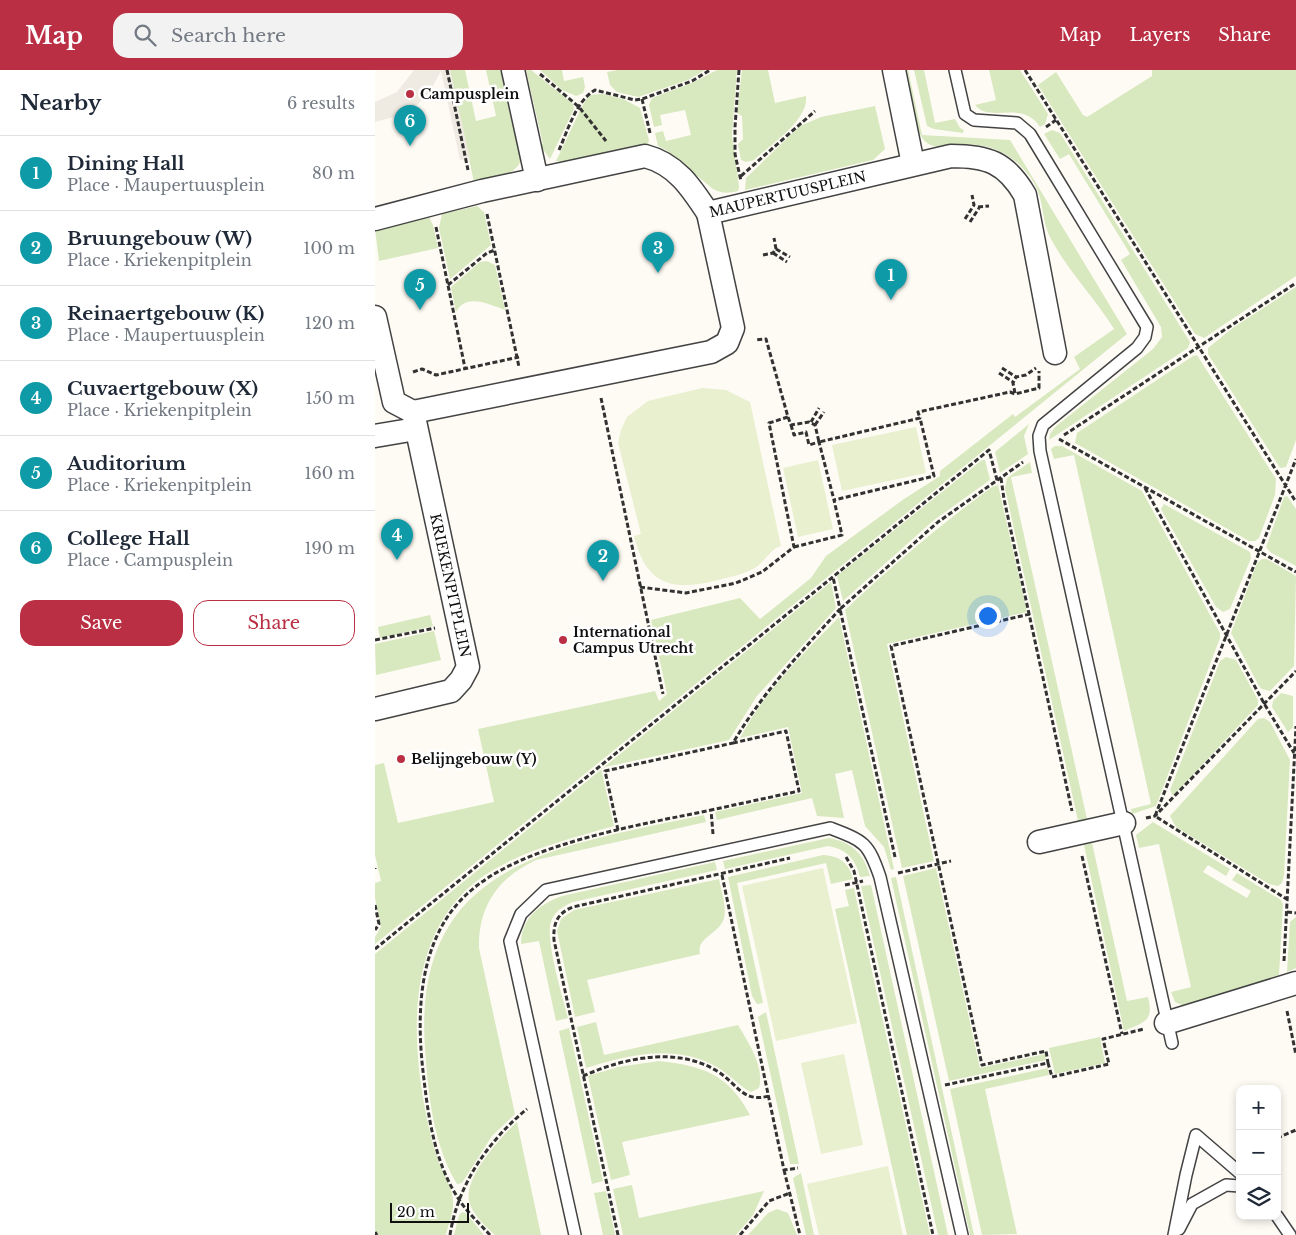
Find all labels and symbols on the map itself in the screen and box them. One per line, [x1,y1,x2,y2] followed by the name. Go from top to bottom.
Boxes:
[420,85,519,103] place label: Campusplein
[404,88,416,100] marker: Campusplein
[394,105,426,146] pin: 6
[707,167,868,221] street label: MAUPERTUUSPLEIN
[642,232,674,273] pin: 3
[875,259,907,300] pin: 1
[404,269,436,310] pin: 5
[426,512,475,659] street label: KRIEKENPITPLEIN
[381,519,413,560] pin: 4
[587,540,619,581] pin: 2
[975,603,1001,629] your location
[573,623,694,657] place label: International Campus Utrecht
[557,634,569,646] marker: International Campus Utrecht
[411,750,537,768] place label: Belijngebouw (Y)
[395,753,407,765] marker: Belijngebouw (Y)
[390,1200,469,1223] scale bar

